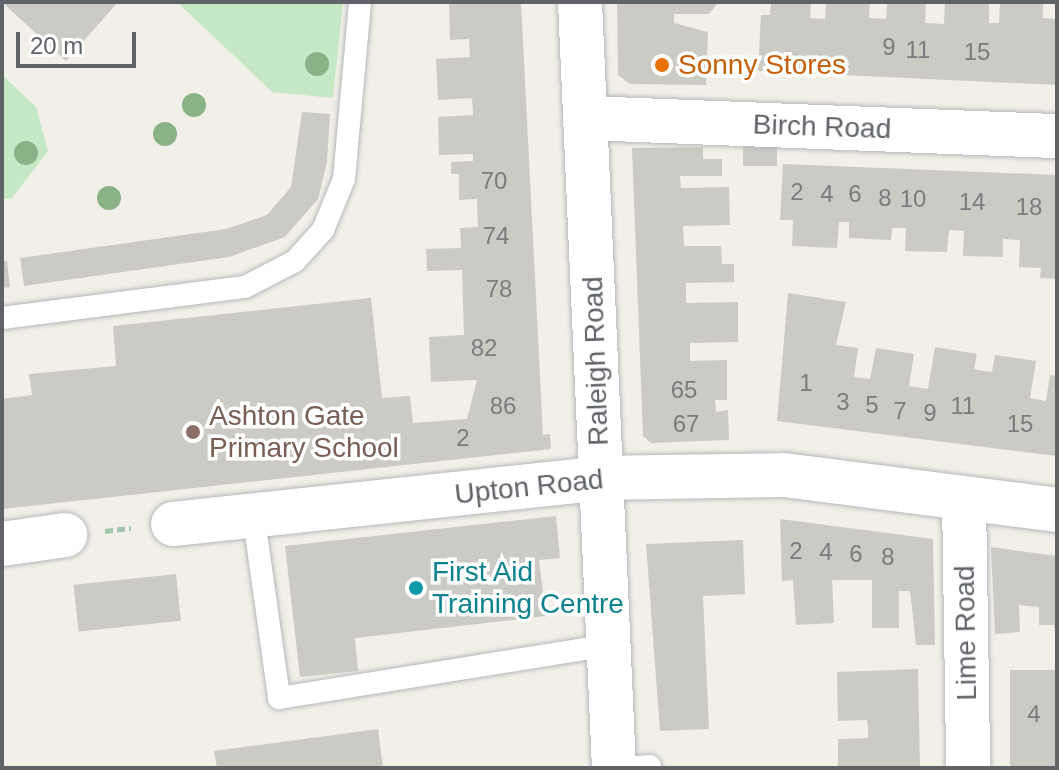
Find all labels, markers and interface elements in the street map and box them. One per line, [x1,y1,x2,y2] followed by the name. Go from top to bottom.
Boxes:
[20,16,140,66] scale bar
[30,32,83,59] text: 20 m
[882,33,896,61] house number: 9
[906,36,930,64] house number: 11
[964,38,990,66] house number: 15
[678,48,846,82] place label: Sonny Stores
[653,56,671,74] marker: Sonny Stores
[752,108,892,146] street label: Birch Road
[481,167,507,195] house number: 70
[790,178,804,206] house number: 2
[820,180,834,208] house number: 4
[848,180,862,208] house number: 6
[878,184,892,212] house number: 8
[900,185,926,213] house number: 10
[959,188,985,216] house number: 14
[1016,193,1042,221] house number: 18
[483,222,509,250] house number: 74
[486,275,512,303] house number: 78
[576,276,616,446] street label: Raleigh Road
[471,334,497,362] house number: 82
[799,369,813,397] house number: 1
[671,376,697,404] house number: 65
[836,388,850,416] house number: 3
[865,391,879,419] house number: 5
[490,392,516,420] house number: 86
[951,392,975,420] house number: 11
[893,397,907,425] house number: 7
[209,399,399,465] place label: Ashton Gate Primary School
[923,399,937,427] house number: 9
[673,410,699,438] house number: 67
[1007,410,1033,438] house number: 15
[184,423,202,441] marker: Ashton Gate Primary School
[456,424,470,452] house number: 2
[453,462,605,512] street label: Upton Road
[789,537,803,565] house number: 2
[819,538,833,566] house number: 4
[849,540,863,568] house number: 6
[881,543,895,571] house number: 8
[432,555,624,621] place label: First Aid Training Centre
[948,565,984,701] street label: Lime Road
[407,579,425,597] marker: First Aid Training Centre
[1027,700,1041,728] house number: 4

